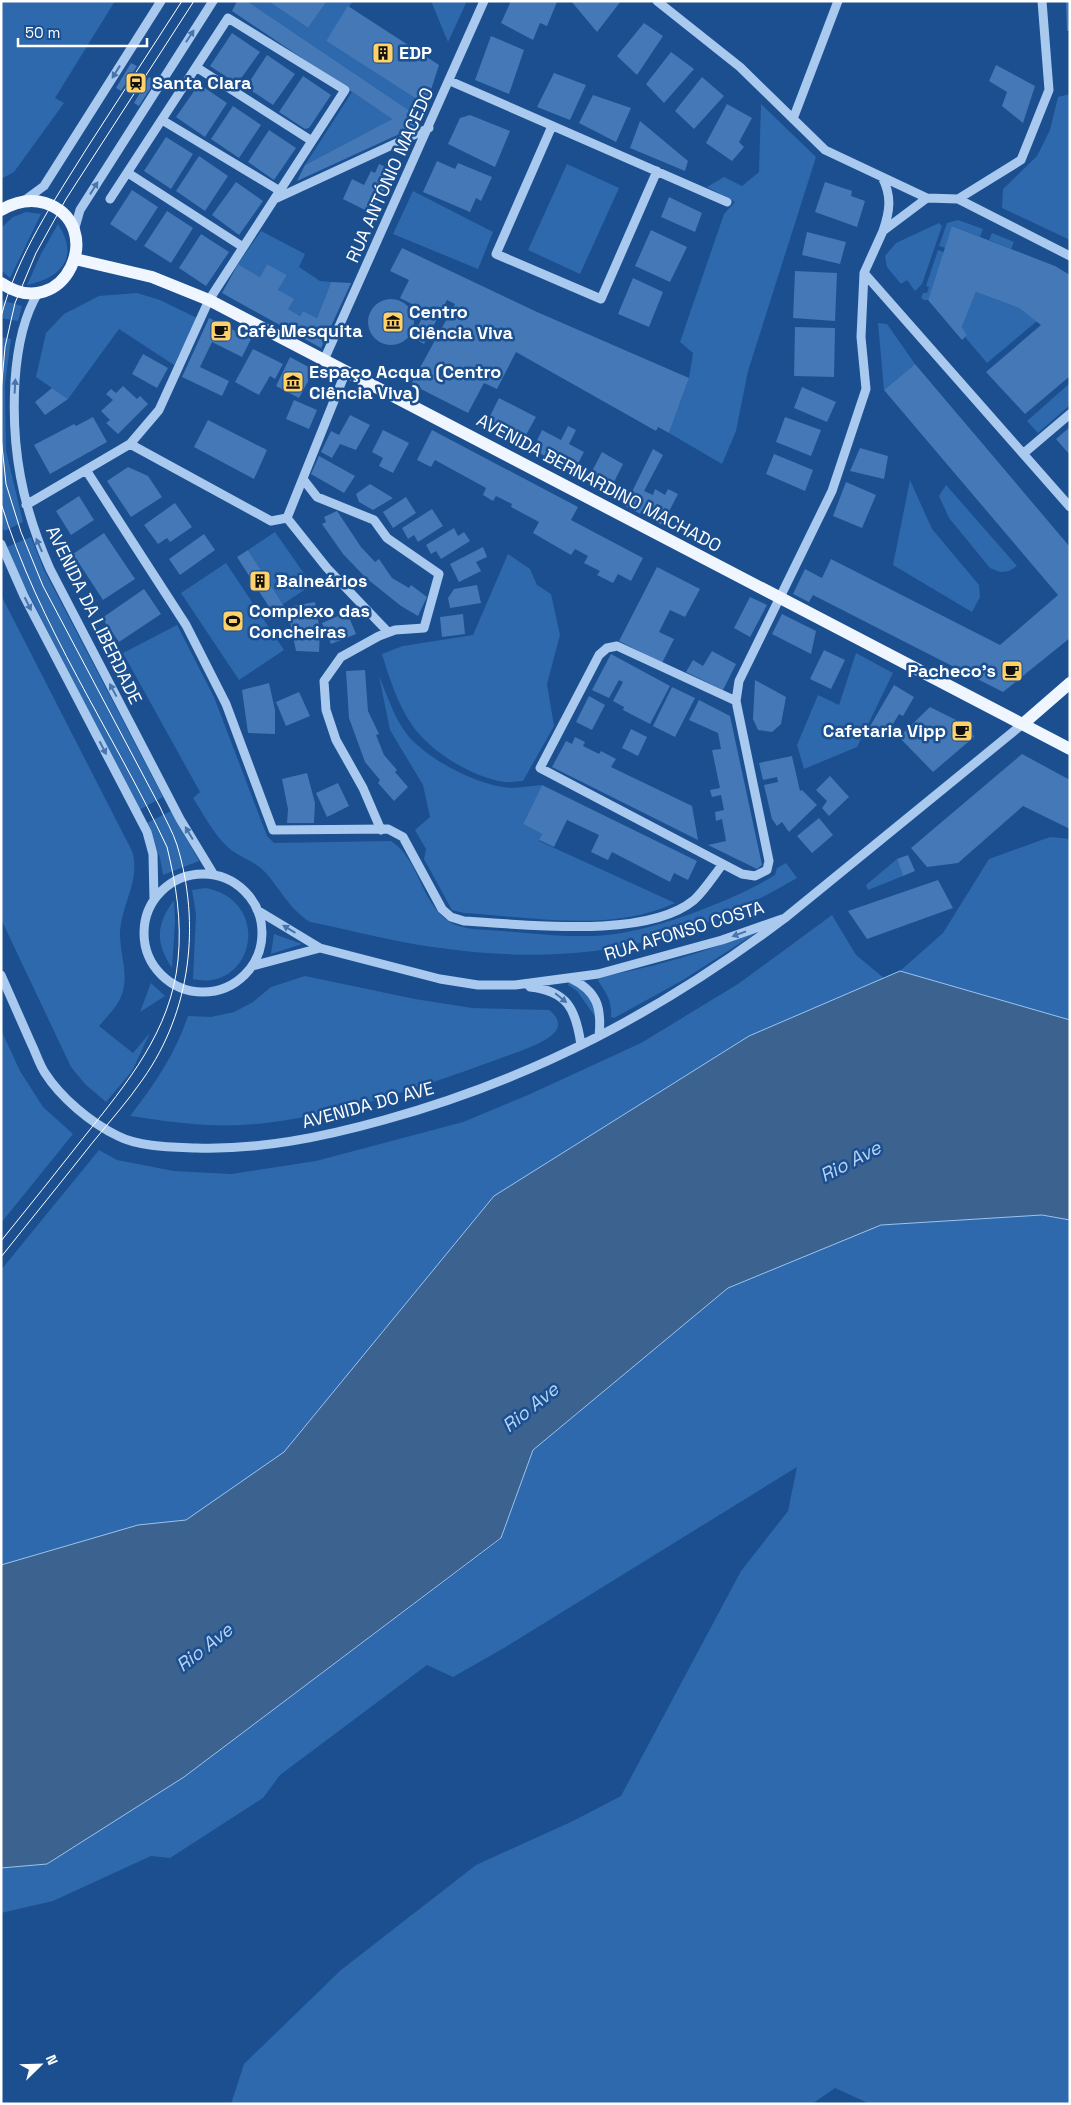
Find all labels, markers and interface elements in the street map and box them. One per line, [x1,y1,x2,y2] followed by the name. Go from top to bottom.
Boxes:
[18,15,146,47] scale bar
[25,23,60,42] text: 50 m
[186,29,195,42] one-way arrow
[371,41,395,65] building icon: EDP
[399,41,432,64] place label: EDP
[112,65,121,79] one-way arrow
[124,71,148,95] station icon: Santa Clara
[152,71,252,94] place label: Santa Clara
[341,84,439,266] street label: RUA ANTÓNIO MACEDO
[89,181,98,194] one-way arrow
[409,300,514,344] place label: Centro Ciência Viva
[381,310,405,334] museum icon: Centro Ciência Viva
[209,319,233,343] cafe icon: Café Mesquita
[237,319,363,342] place label: Café Mesquita
[309,360,501,404] place label: Espaço Acqua (Centro Ciência Viva)
[281,370,305,394] museum icon: Espaço Acqua (Centro Ciência Viva)
[11,378,19,394] one-way arrow
[473,408,726,557] street label: AVENIDA BERNARDINO MACHADO
[41,522,148,708] street label: AVENIDA DA LIBERDADE
[34,538,42,552] one-way arrow
[248,569,272,593] building icon: Balneários
[276,569,367,592] place label: Balneários
[24,597,32,612] one-way arrow
[249,599,370,643] place label: Complexo das Concheiras
[221,609,245,633] sports icon: Complexo das Concheiras
[907,659,996,682] place label: Pacheco's
[1000,659,1024,683] cafe icon: Pacheco's
[109,683,117,697] one-way arrow
[823,719,946,742] place label: Cafetaria Vipp
[950,719,974,743] cafe icon: Cafetaria Vipp
[99,741,107,756] one-way arrow
[184,827,193,840] one-way arrow
[601,895,767,966] street label: RUA AFONSO COSTA
[282,924,295,933] one-way arrow
[731,930,746,938] one-way arrow
[554,993,567,1003] one-way arrow
[299,1076,436,1133] street label: AVENIDA DO AVE
[815,1135,886,1188] water label: Rio Ave
[497,1377,564,1438] water label: Rio Ave
[171,1617,238,1677] water label: Rio Ave
[15,2040,65,2090] north arrow
[42,2052,62,2068] text: N

